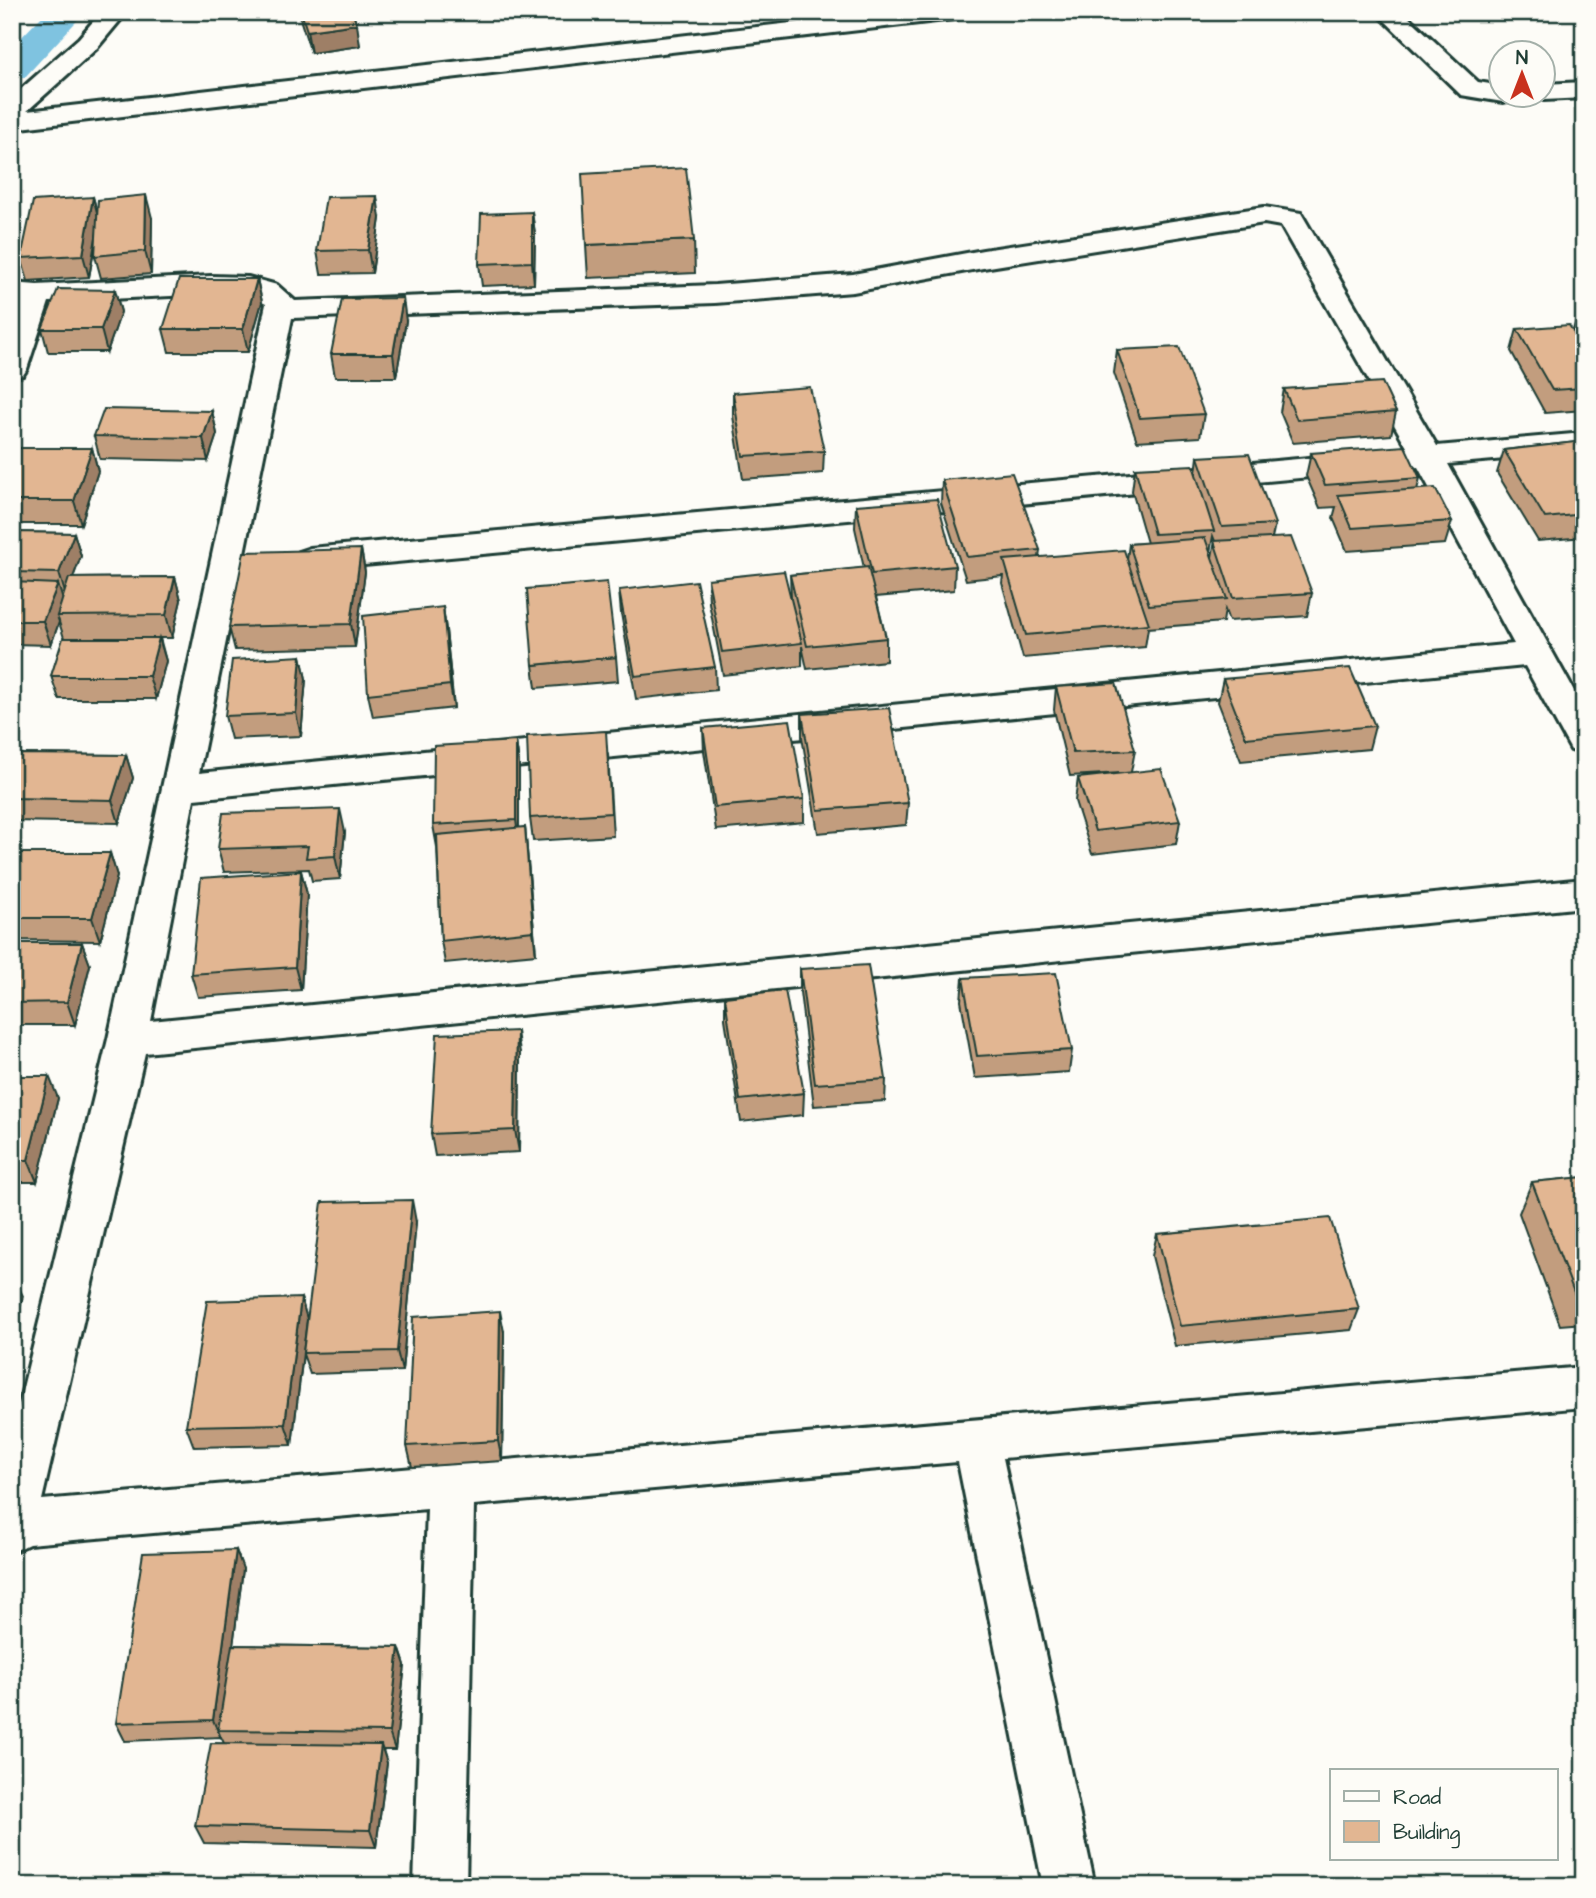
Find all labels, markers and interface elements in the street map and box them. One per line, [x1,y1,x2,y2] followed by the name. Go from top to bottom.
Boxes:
[1488,38,1558,108] north arrow
[1516,45,1528,72] text: N
[1330,1769,1558,1860] legend
[1393,1783,1441,1812] text: Road
[1393,1818,1461,1849] text: Building

